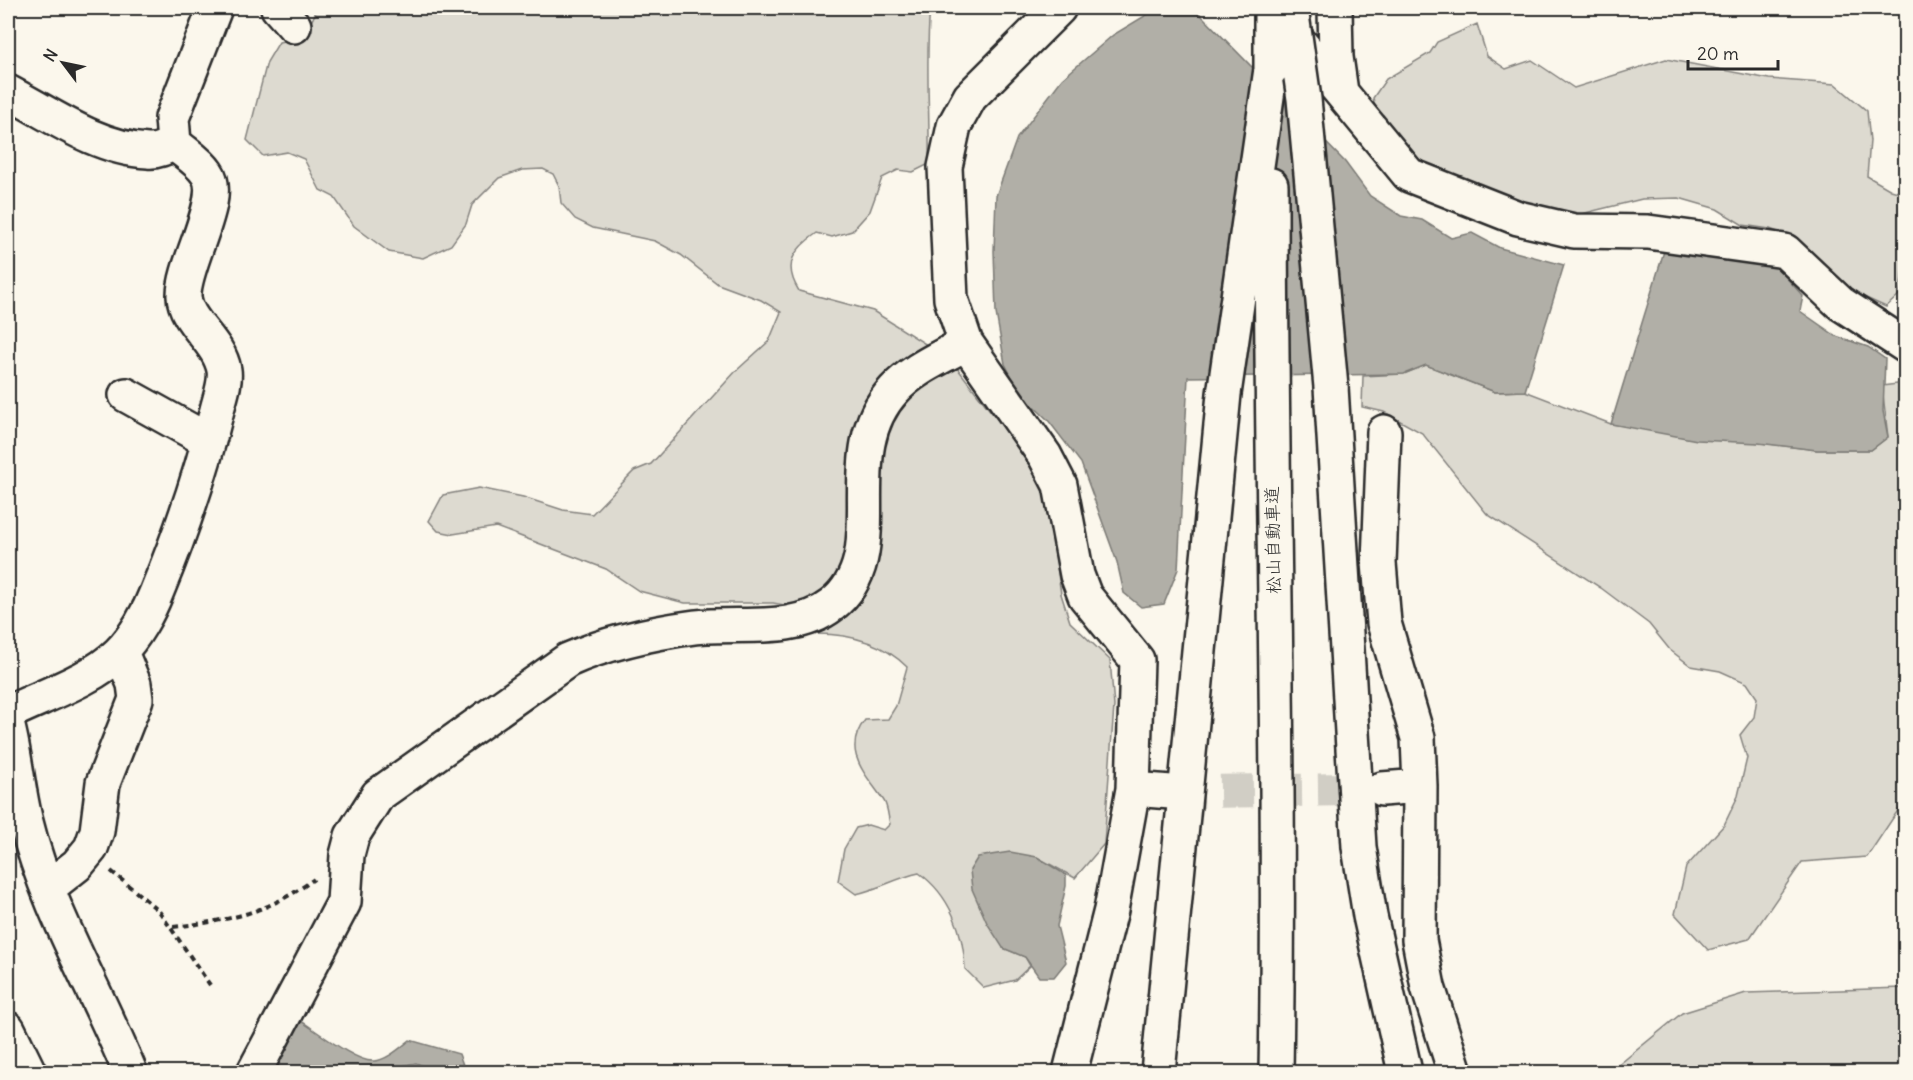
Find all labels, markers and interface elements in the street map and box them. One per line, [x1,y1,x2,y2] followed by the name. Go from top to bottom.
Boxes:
[33,33,93,93] north arrow
[1688,33,1778,71] scale bar
[1697,42,1739,65] text: 20 m
[39,45,62,65] text: N
[1260,486,1285,594] street label: 松山自動車道

